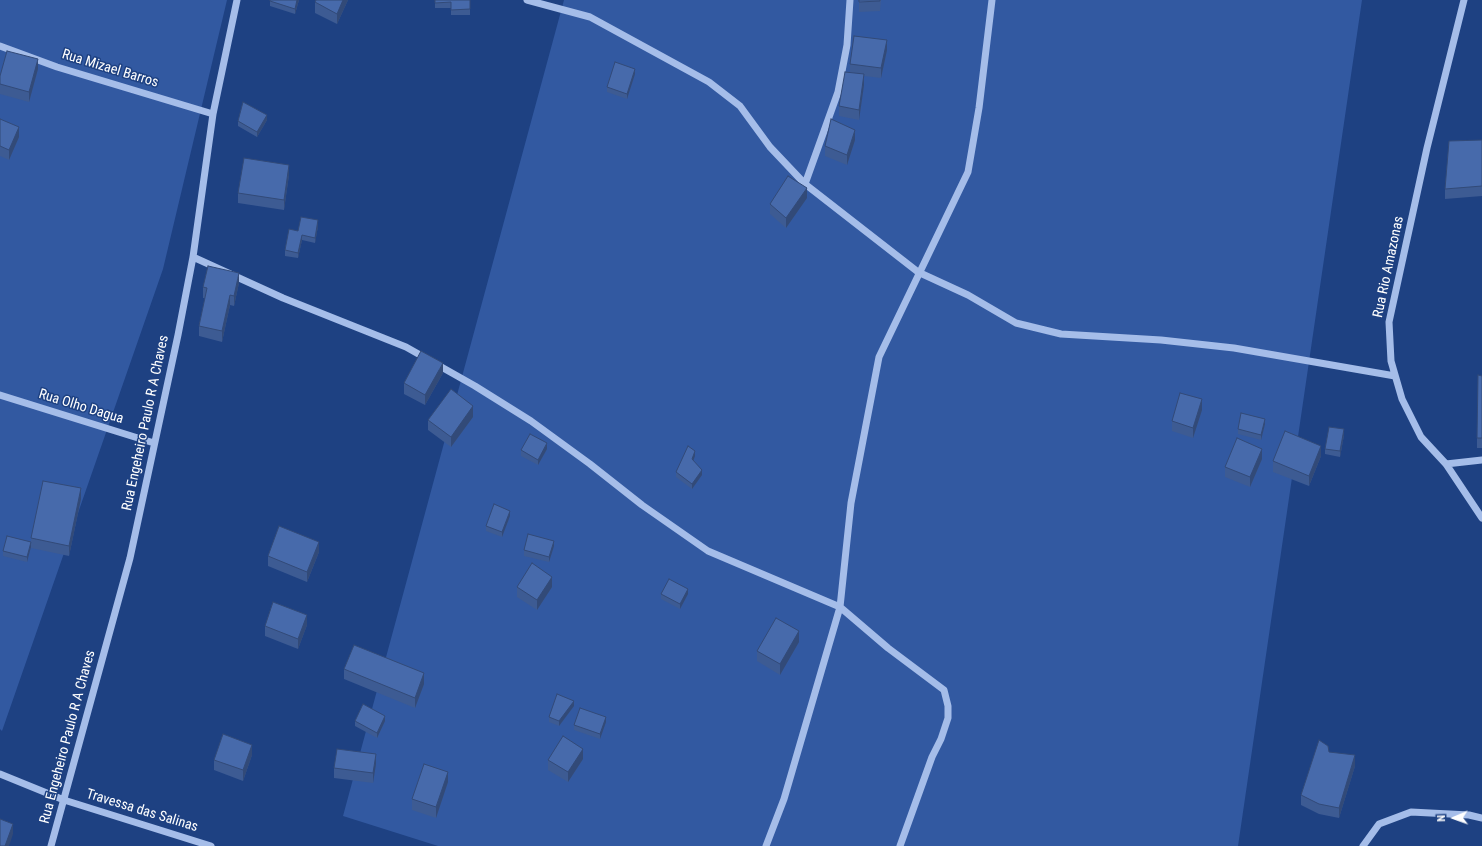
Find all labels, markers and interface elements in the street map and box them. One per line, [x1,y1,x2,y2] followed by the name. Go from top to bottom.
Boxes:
[60,46,160,92] street label: Rua Mizael Barros
[1370,215,1408,319] street label: Rua Rio Amazonas
[119,334,173,512] street label: Rua Engeheiro Paulo R A Chaves
[37,386,125,428] street label: Rua Olho Dagua
[37,648,99,826] street label: Rua Engeheiro Paulo R A Chaves
[84,786,200,836] street label: Travessa das Salinas
[1434,798,1474,838] north arrow
[1435,815,1448,822] text: N

